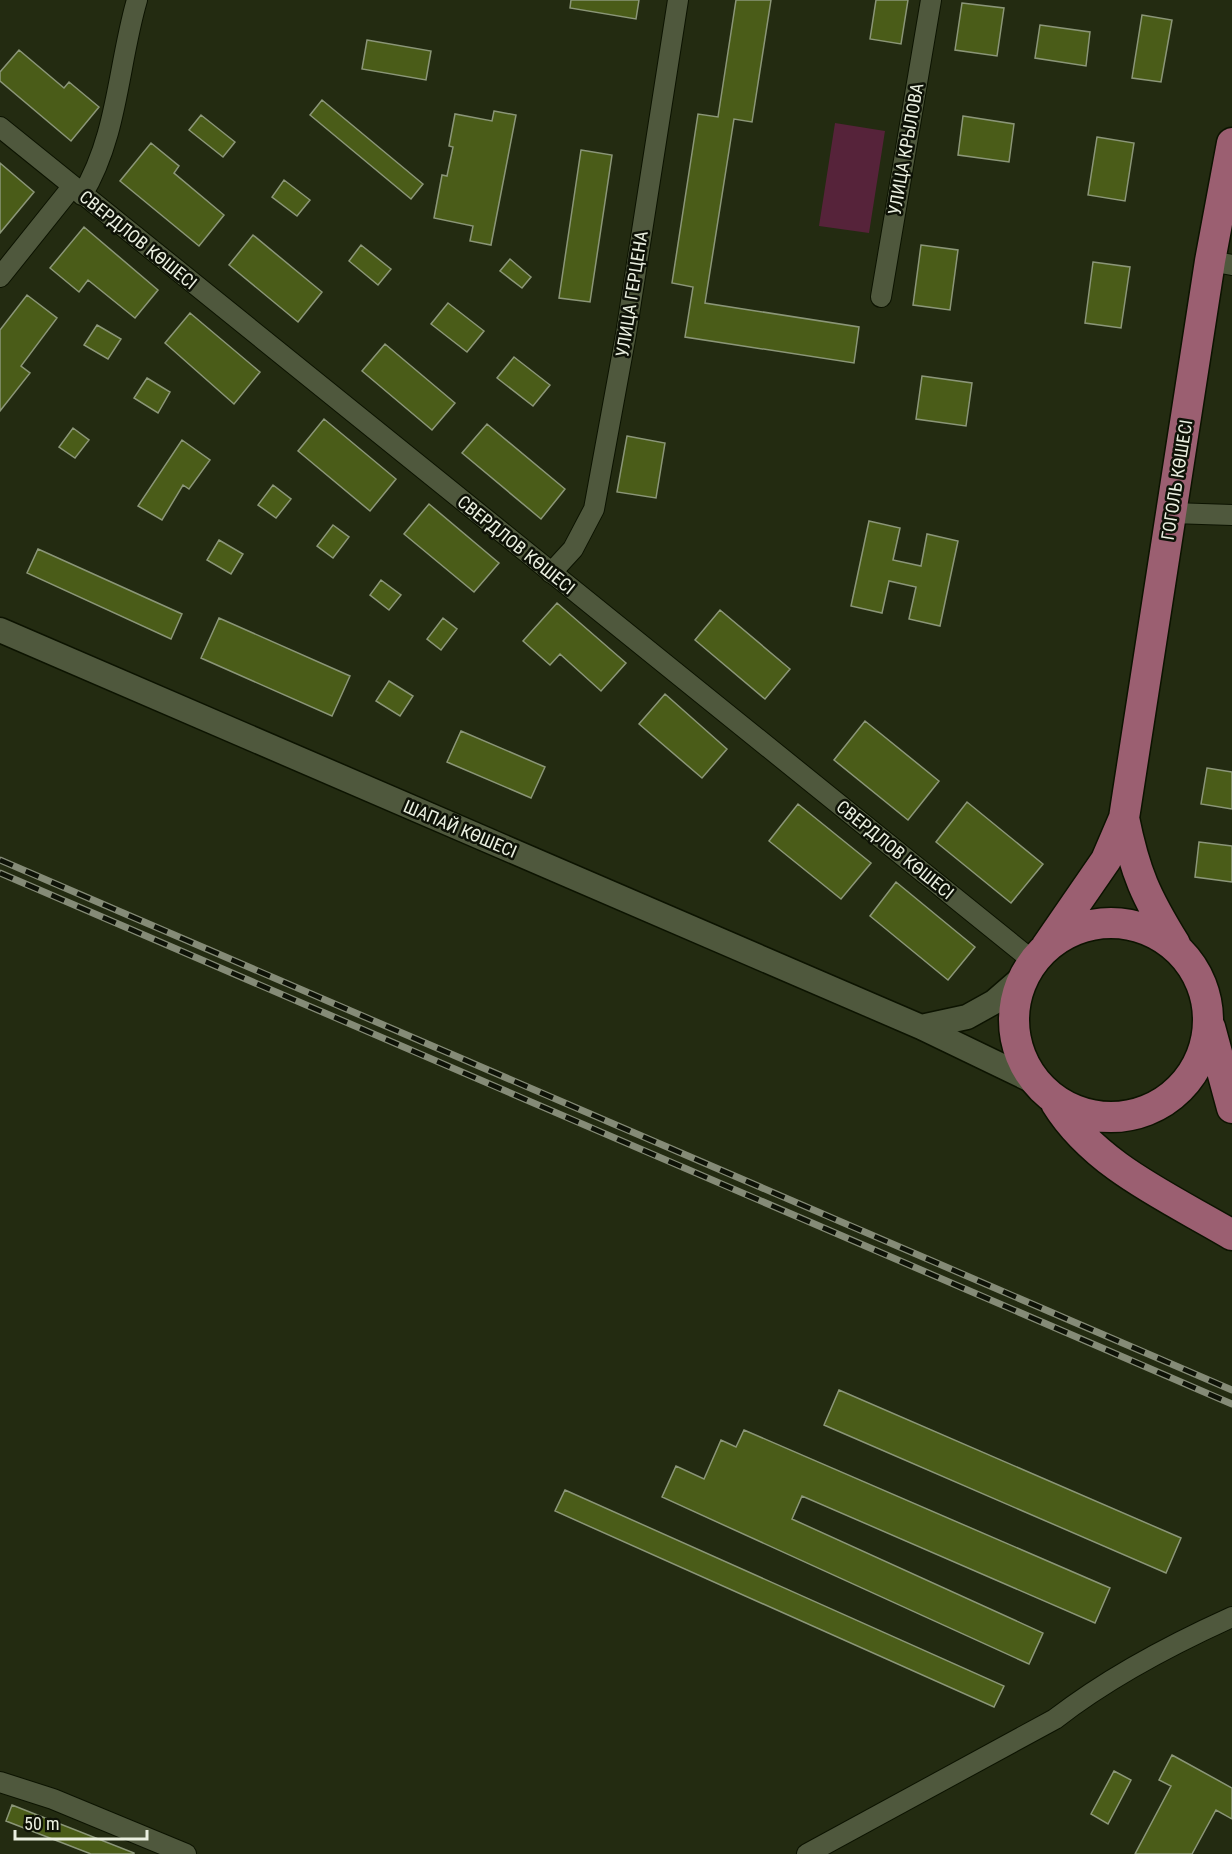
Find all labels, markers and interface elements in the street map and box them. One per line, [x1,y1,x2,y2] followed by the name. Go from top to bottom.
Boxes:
[884,81,928,217] street label: УЛИЦА КРЫЛОВА
[75,186,201,293] street label: СВЕРДЛОВ КӨШЕСІ
[611,229,652,359] street label: УЛИЦА ГЕРЦЕНА
[1157,418,1196,542] street label: ГОГОЛЬ КӨШЕСІ
[453,491,579,598] street label: СВЕРДЛОВ КӨШЕСІ
[400,795,520,862] street label: ШАПАЙ КӨШЕСІ
[832,796,958,903] street label: СВЕРДЛОВ КӨШЕСІ
[15,1803,147,1841] scale bar
[24,1813,59,1834] text: 50 m

